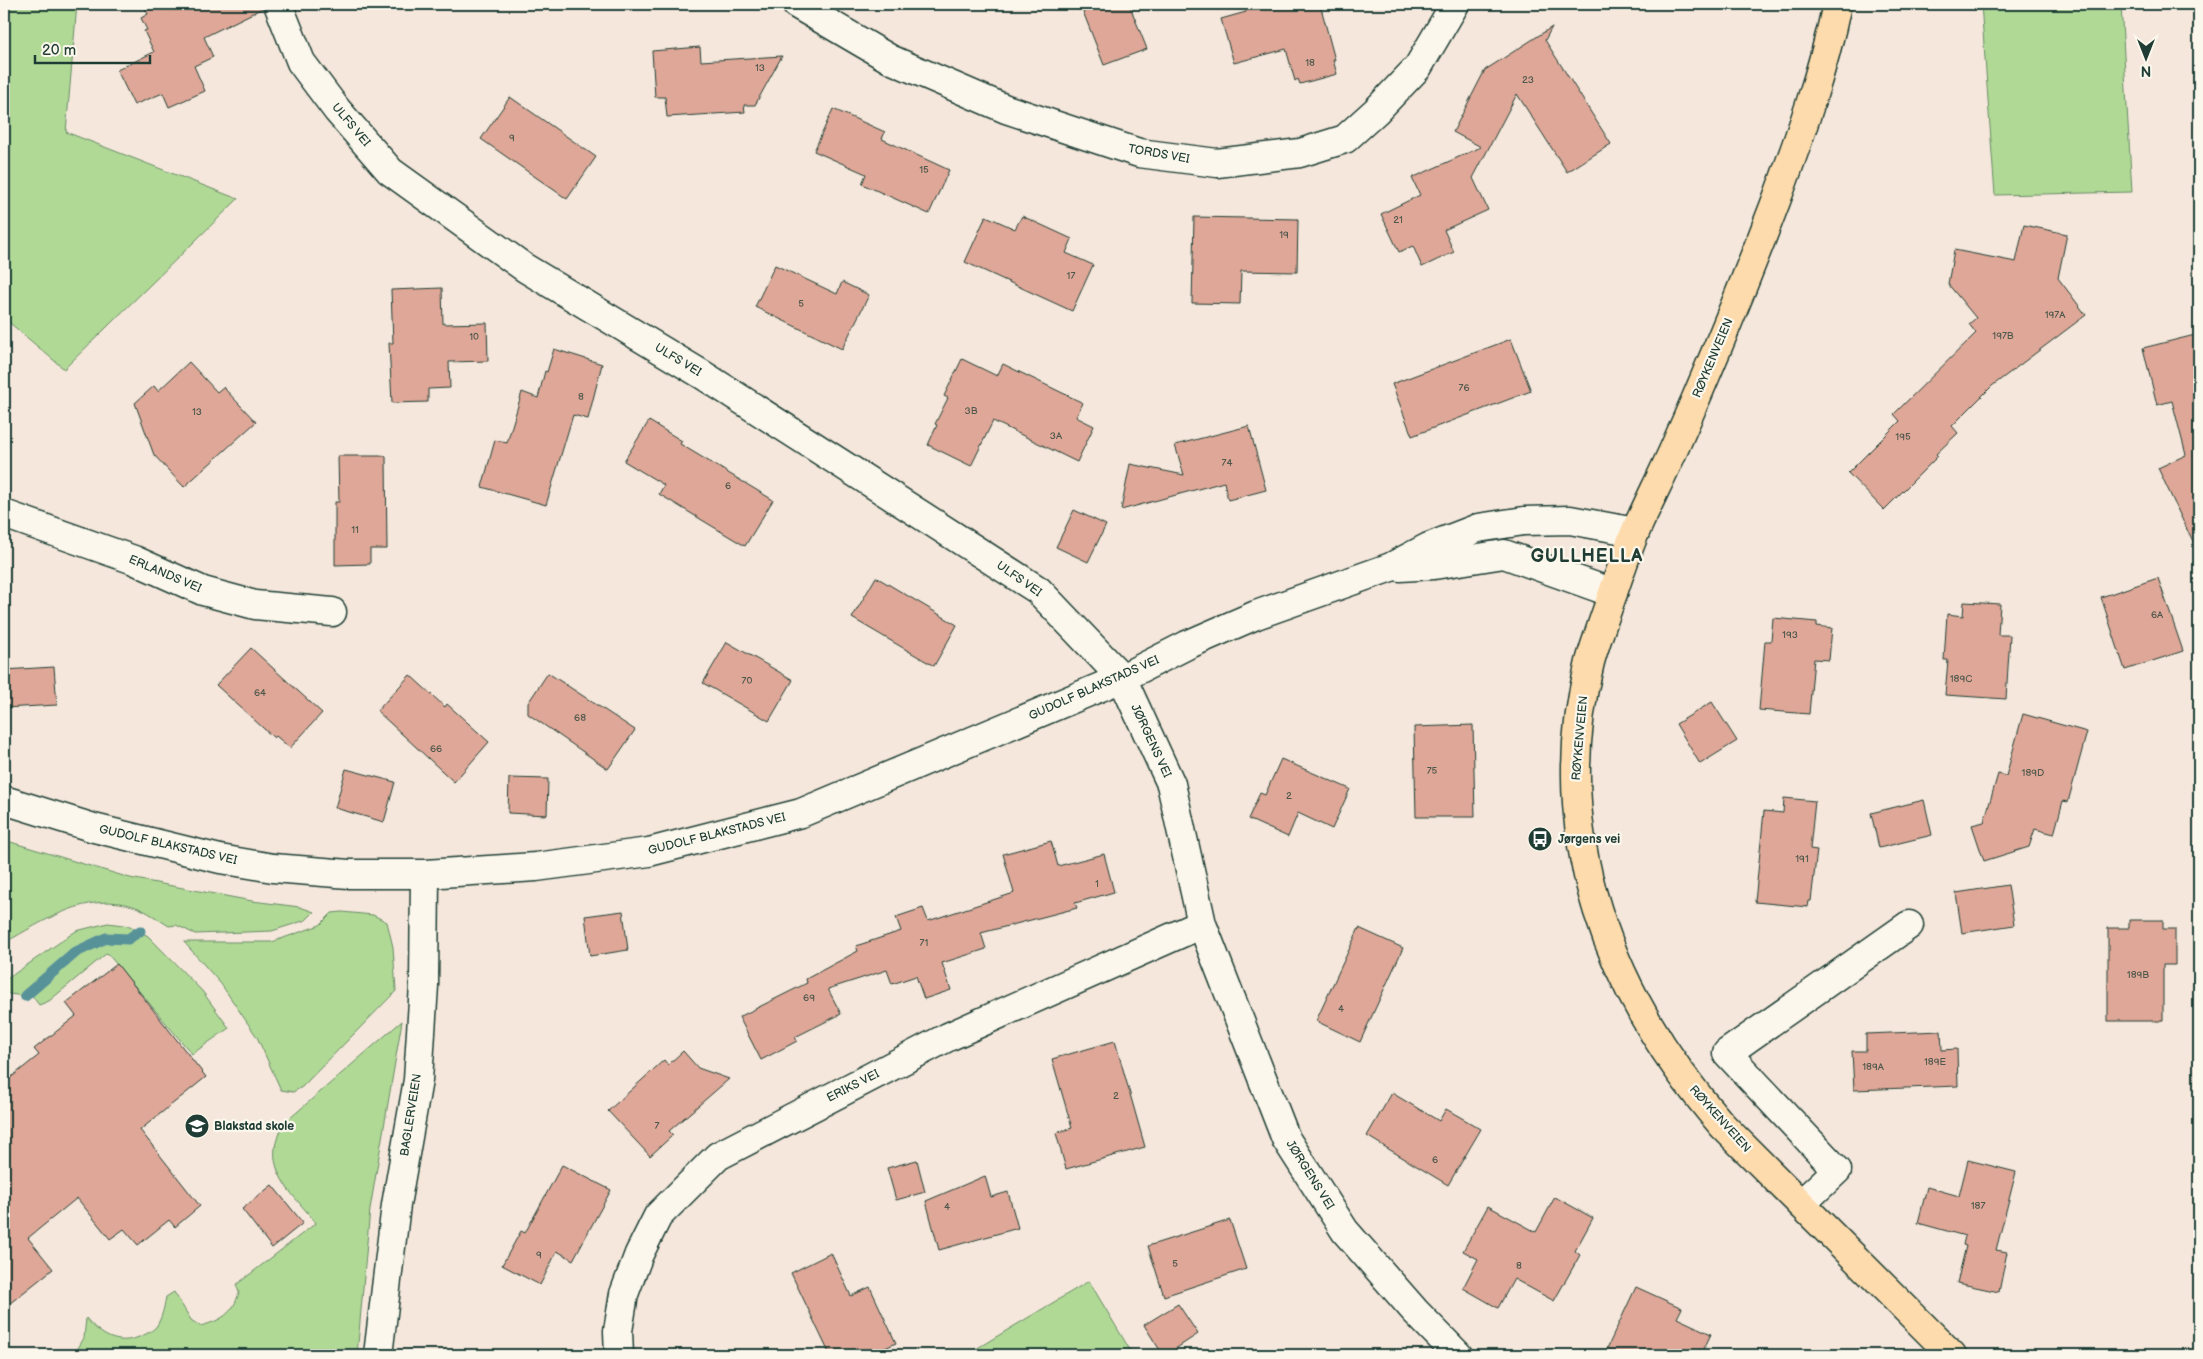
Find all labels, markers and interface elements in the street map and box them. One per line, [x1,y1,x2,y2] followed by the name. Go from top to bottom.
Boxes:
[35,32,150,64] scale bar
[2120,32,2170,82] north arrow
[42,41,76,60] text: 20 m
[1305,57,1315,69] house number: 18
[755,62,765,74] house number: 13
[2141,62,2151,79] text: N
[1522,74,1534,86] house number: 23
[329,100,374,150] street label: ULFS VEI
[509,132,515,144] house number: 9
[1127,141,1191,167] street label: TORDS VEI
[919,164,929,176] house number: 15
[1393,214,1403,226] house number: 21
[1279,229,1289,241] house number: 19
[1067,270,1075,282] house number: 17
[798,298,804,310] house number: 5
[2045,309,2066,321] house number: 197A
[1689,316,1737,400] street label: RØYKENVEIEN
[1992,330,2014,342] house number: 197B
[469,331,479,343] house number: 10
[652,340,704,380] street label: ULFS VEI
[1458,382,1470,394] house number: 76
[578,391,584,403] house number: 8
[965,405,978,417] house number: 3B
[192,406,202,418] house number: 13
[1050,430,1063,442] house number: 3A
[1895,431,1911,443] house number: 195
[1221,457,1233,469] house number: 74
[725,480,731,492] house number: 6
[351,524,359,536] house number: 11
[1531,546,1643,567] district label: GULLHELLA
[126,552,204,596] street label: ERLANDS VEI
[993,558,1045,600] street label: ULFS VEI
[2151,609,2164,621] house number: 6A
[1782,629,1798,641] house number: 193
[1026,652,1162,724] street label: GUDOLF BLAKSTADS VEI
[1950,673,1972,685] house number: 189C
[742,675,753,687] house number: 70
[254,687,266,699] house number: 64
[1569,695,1591,781] street label: RØYKENVEIEN
[1127,702,1175,780] street label: JØRGENS VEI
[574,712,586,724] house number: 68
[430,743,442,755] house number: 66
[1427,765,1438,777] house number: 75
[2022,767,2044,779] house number: 189D
[1286,790,1292,802] house number: 2
[647,810,788,858] street label: GUDOLF BLAKSTADS VEI
[97,822,239,868] street label: GUDOLF BLAKSTADS VEI
[1527,826,1553,852] bus stop icon: Jørgens vei
[1558,832,1620,847] place label: Jørgens vei
[1795,853,1809,865] house number: 191
[1095,878,1099,890] house number: 1
[920,937,929,949] house number: 71
[2127,969,2149,981] house number: 189B
[803,992,815,1004] house number: 69
[1338,1003,1344,1015] house number: 4
[1924,1056,1946,1068] house number: 189E
[1862,1061,1885,1073] house number: 189A
[824,1066,882,1106] street label: ERIKS VEI
[397,1073,425,1157] street label: BAGLERVEIEN
[1686,1082,1754,1156] street label: RØYKENVEIEN
[1113,1090,1119,1102] house number: 2
[184,1113,210,1139] school or university icon: Blakstad skole
[214,1119,294,1134] place label: Blakstad skole
[655,1120,660,1132] house number: 7
[1283,1137,1338,1213] street label: JØRGENS VEI
[1432,1154,1438,1166] house number: 6
[1971,1200,1985,1212] house number: 187
[944,1201,950,1213] house number: 4
[536,1249,542,1261] house number: 9
[1172,1258,1178,1270] house number: 5
[1516,1260,1522,1272] house number: 8

